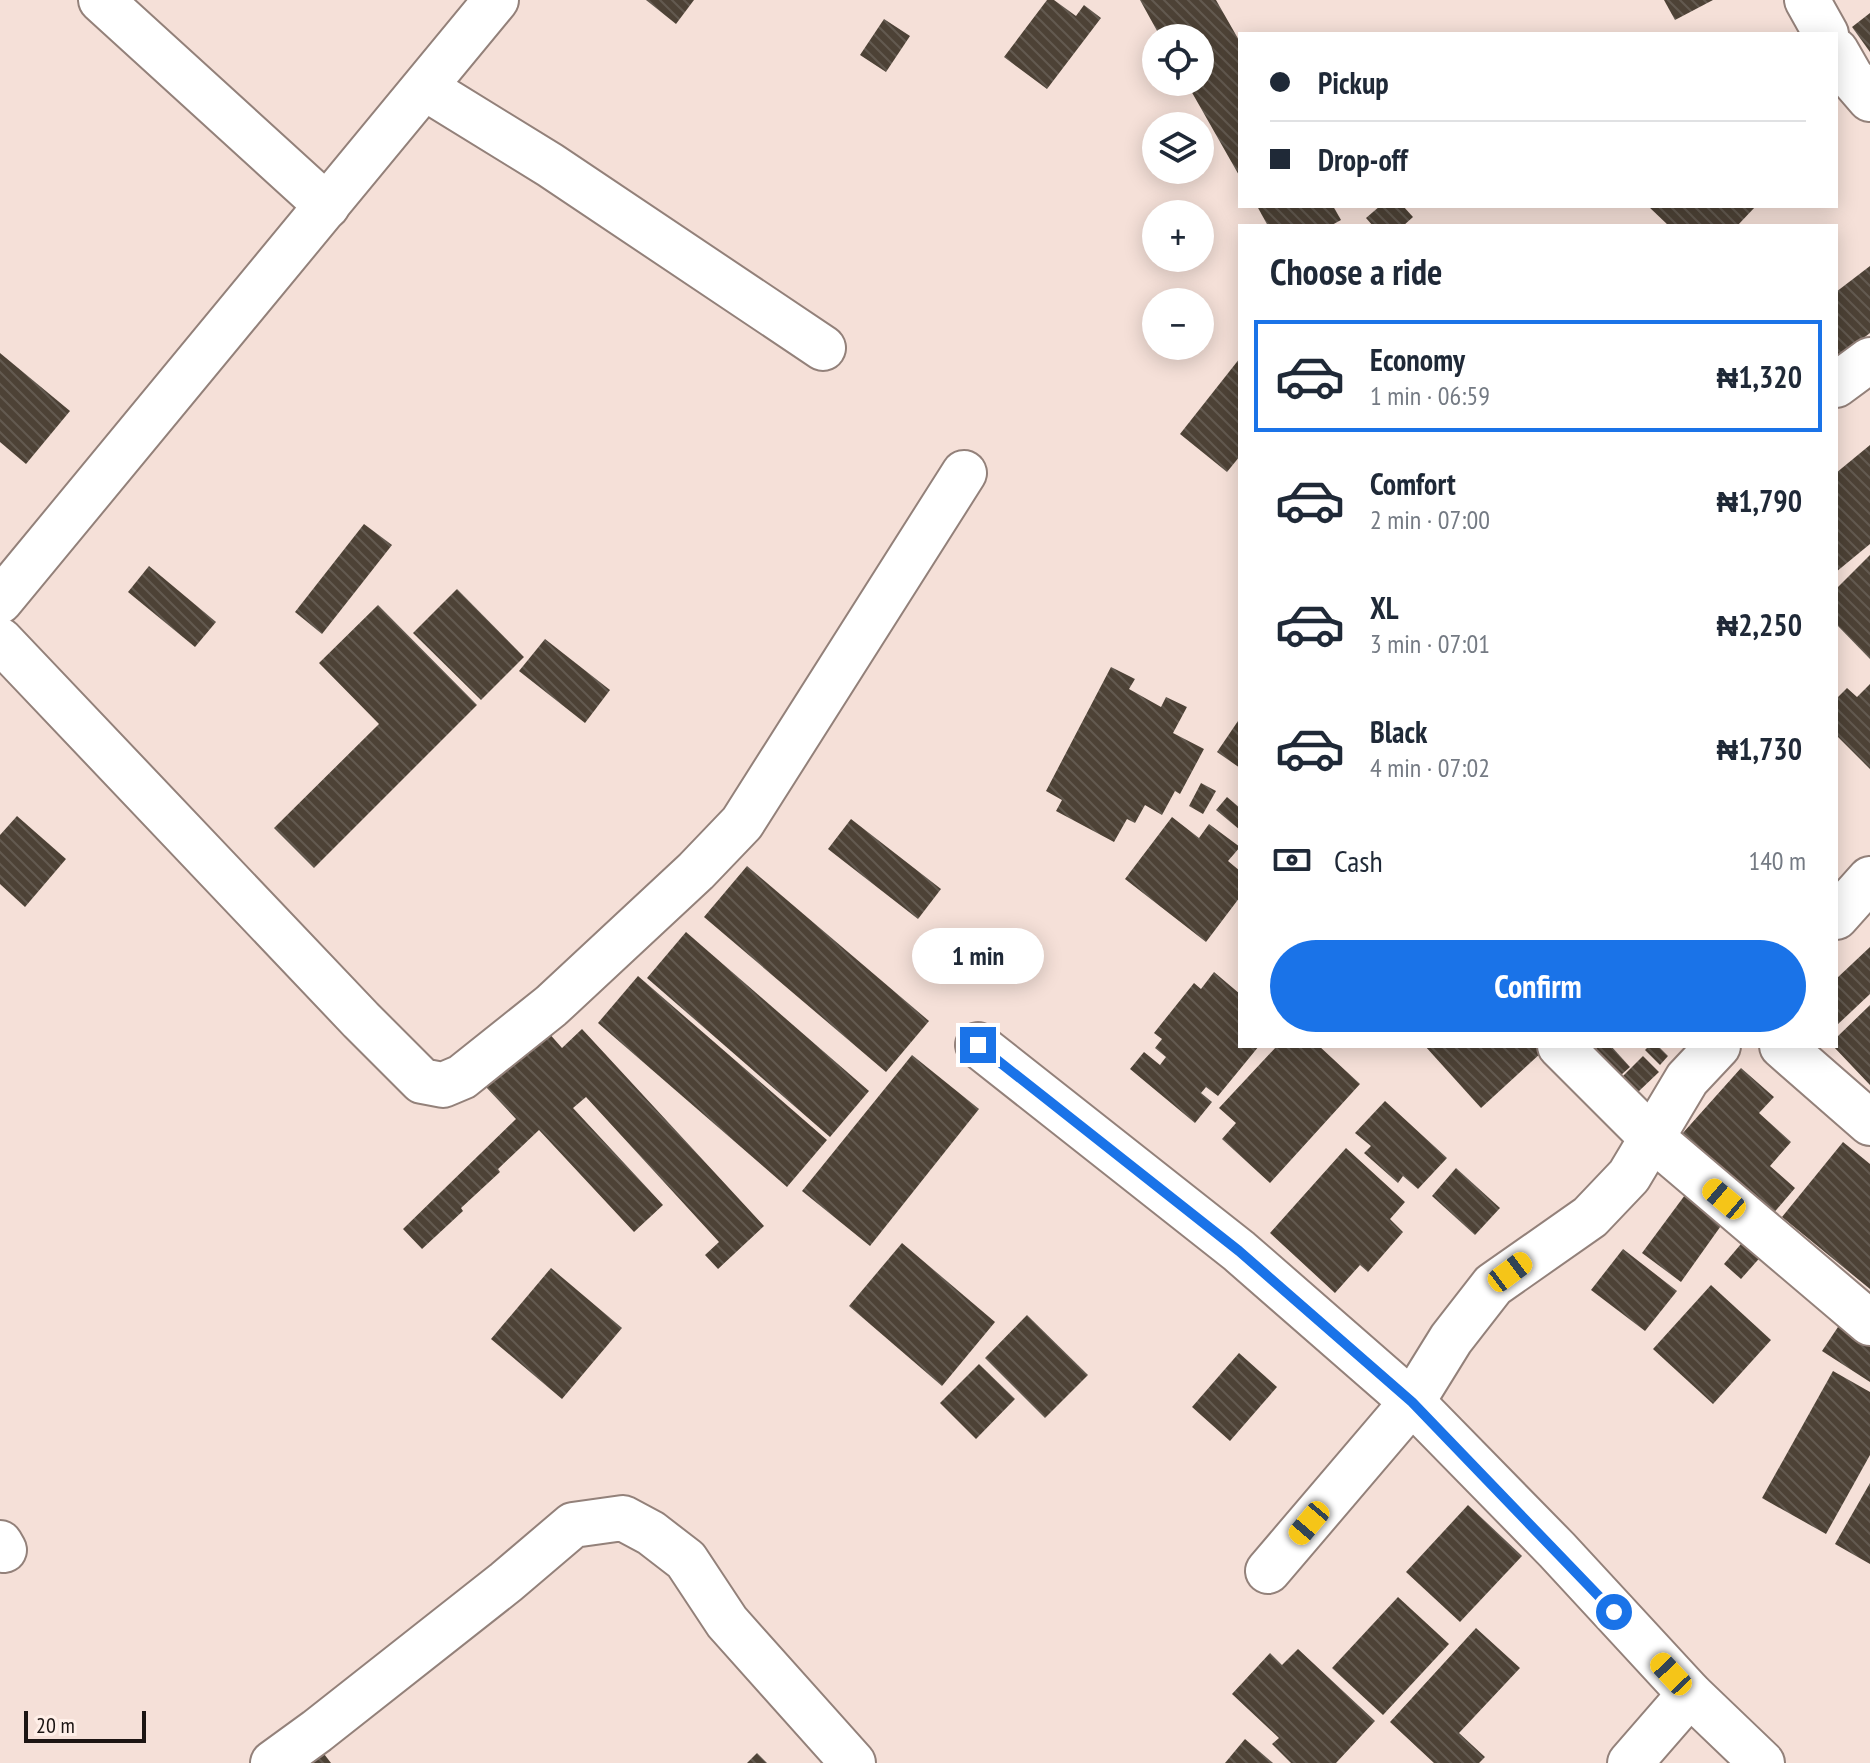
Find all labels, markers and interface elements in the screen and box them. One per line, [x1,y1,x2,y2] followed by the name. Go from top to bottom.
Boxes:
[1142,24,1214,360] map controls
[1142,24,1214,96] button: locate
[1318,63,1389,102] text: Pickup
[1142,112,1214,184] button: layers
[1318,140,1408,179] text: Drop-off
[1142,200,1214,272] button: +
[1270,248,1442,295] text: Choose a ride
[1142,288,1214,360] button: −
[1274,340,1346,412] icon: car
[1370,340,1465,379] text: Economy
[1716,357,1802,396] text: ₦1,320
[1370,379,1490,412] text: 1 min · 06:59
[1274,464,1346,536] icon: car
[1370,464,1456,503] text: Comfort
[1716,481,1802,520] text: ₦1,790
[1370,503,1490,536] text: 2 min · 07:00
[1274,588,1346,660] icon: car
[1370,588,1399,627] text: XL
[1716,605,1802,644] text: ₦2,250
[1370,627,1490,660] text: 3 min · 07:01
[1274,712,1346,784] icon: car
[1370,712,1427,751] text: Black
[1716,729,1802,768] text: ₦1,730
[1370,751,1490,784] text: 4 min · 07:02
[1270,838,1314,882] icon: cash
[1334,841,1383,880] text: Cash
[1748,844,1806,877] text: 140 m
[912,929,1044,985] callout: 1 min
[952,939,1004,972] text: 1 min
[1270,940,1806,1032] button: Confirm
[960,1027,996,1063] route end
[1698,1174,1750,1224] car
[1484,1248,1536,1296] car
[1284,1497,1334,1549] car
[1596,1594,1632,1630] route start
[1646,1648,1696,1700] car
[24,1707,146,1743] scale bar
[36,1711,75,1739] text: 20 m

